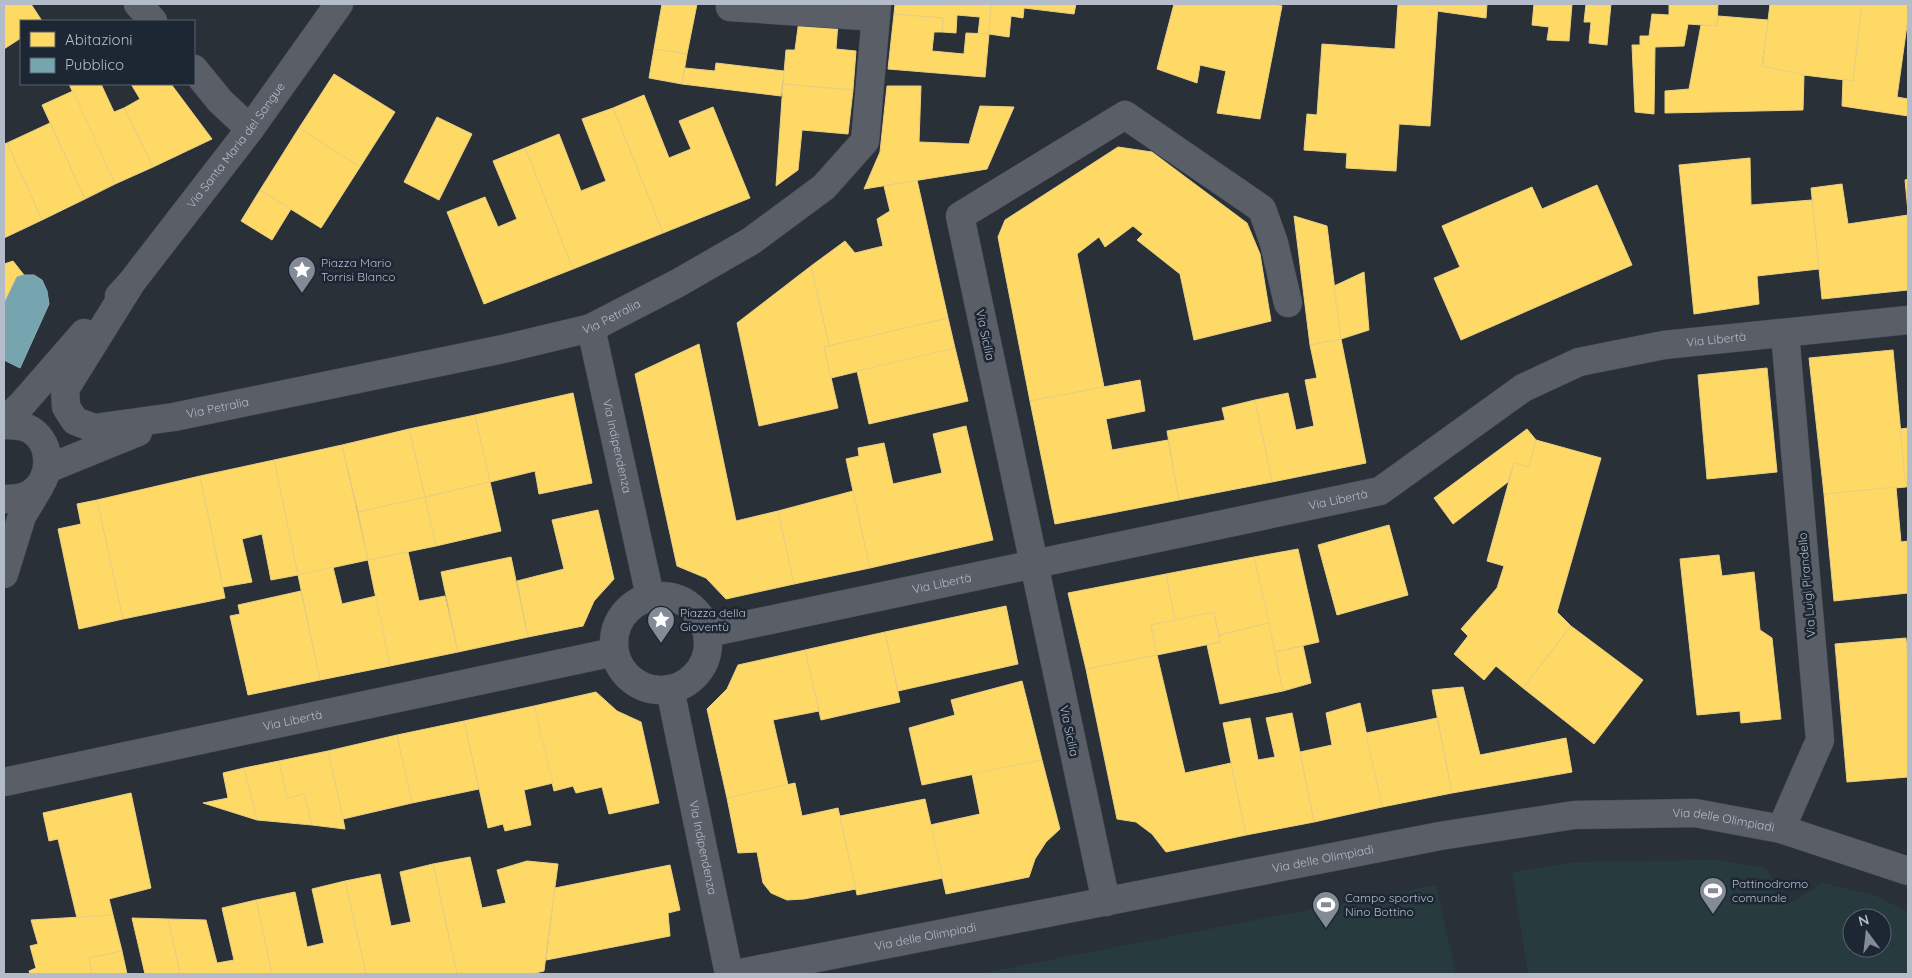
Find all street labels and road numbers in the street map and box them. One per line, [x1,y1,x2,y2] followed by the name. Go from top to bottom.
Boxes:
[184,79,288,211] street label: Via Santa Maria del Sangue
[581,296,643,337] street label: Via Petralia
[973,308,998,362] street label: Via Sicilia
[1686,329,1747,350] street label: Via Libertà
[185,394,250,421] street label: Via Petralia
[600,398,635,495] street label: Via Indipendenza
[1307,486,1369,513] street label: Via Libertà
[1794,532,1819,638] street label: Via Luigi Pirandello
[911,570,973,597] street label: Via Libertà
[1057,704,1082,758] street label: Via Sicilia
[261,706,323,734] street label: Via Libertà
[686,799,720,896] street label: Via Indipendenza
[1672,805,1776,835] street label: Via delle Olimpiadi
[1271,841,1375,876] street label: Via delle Olimpiadi
[873,919,977,954] street label: Via delle Olimpiadi

